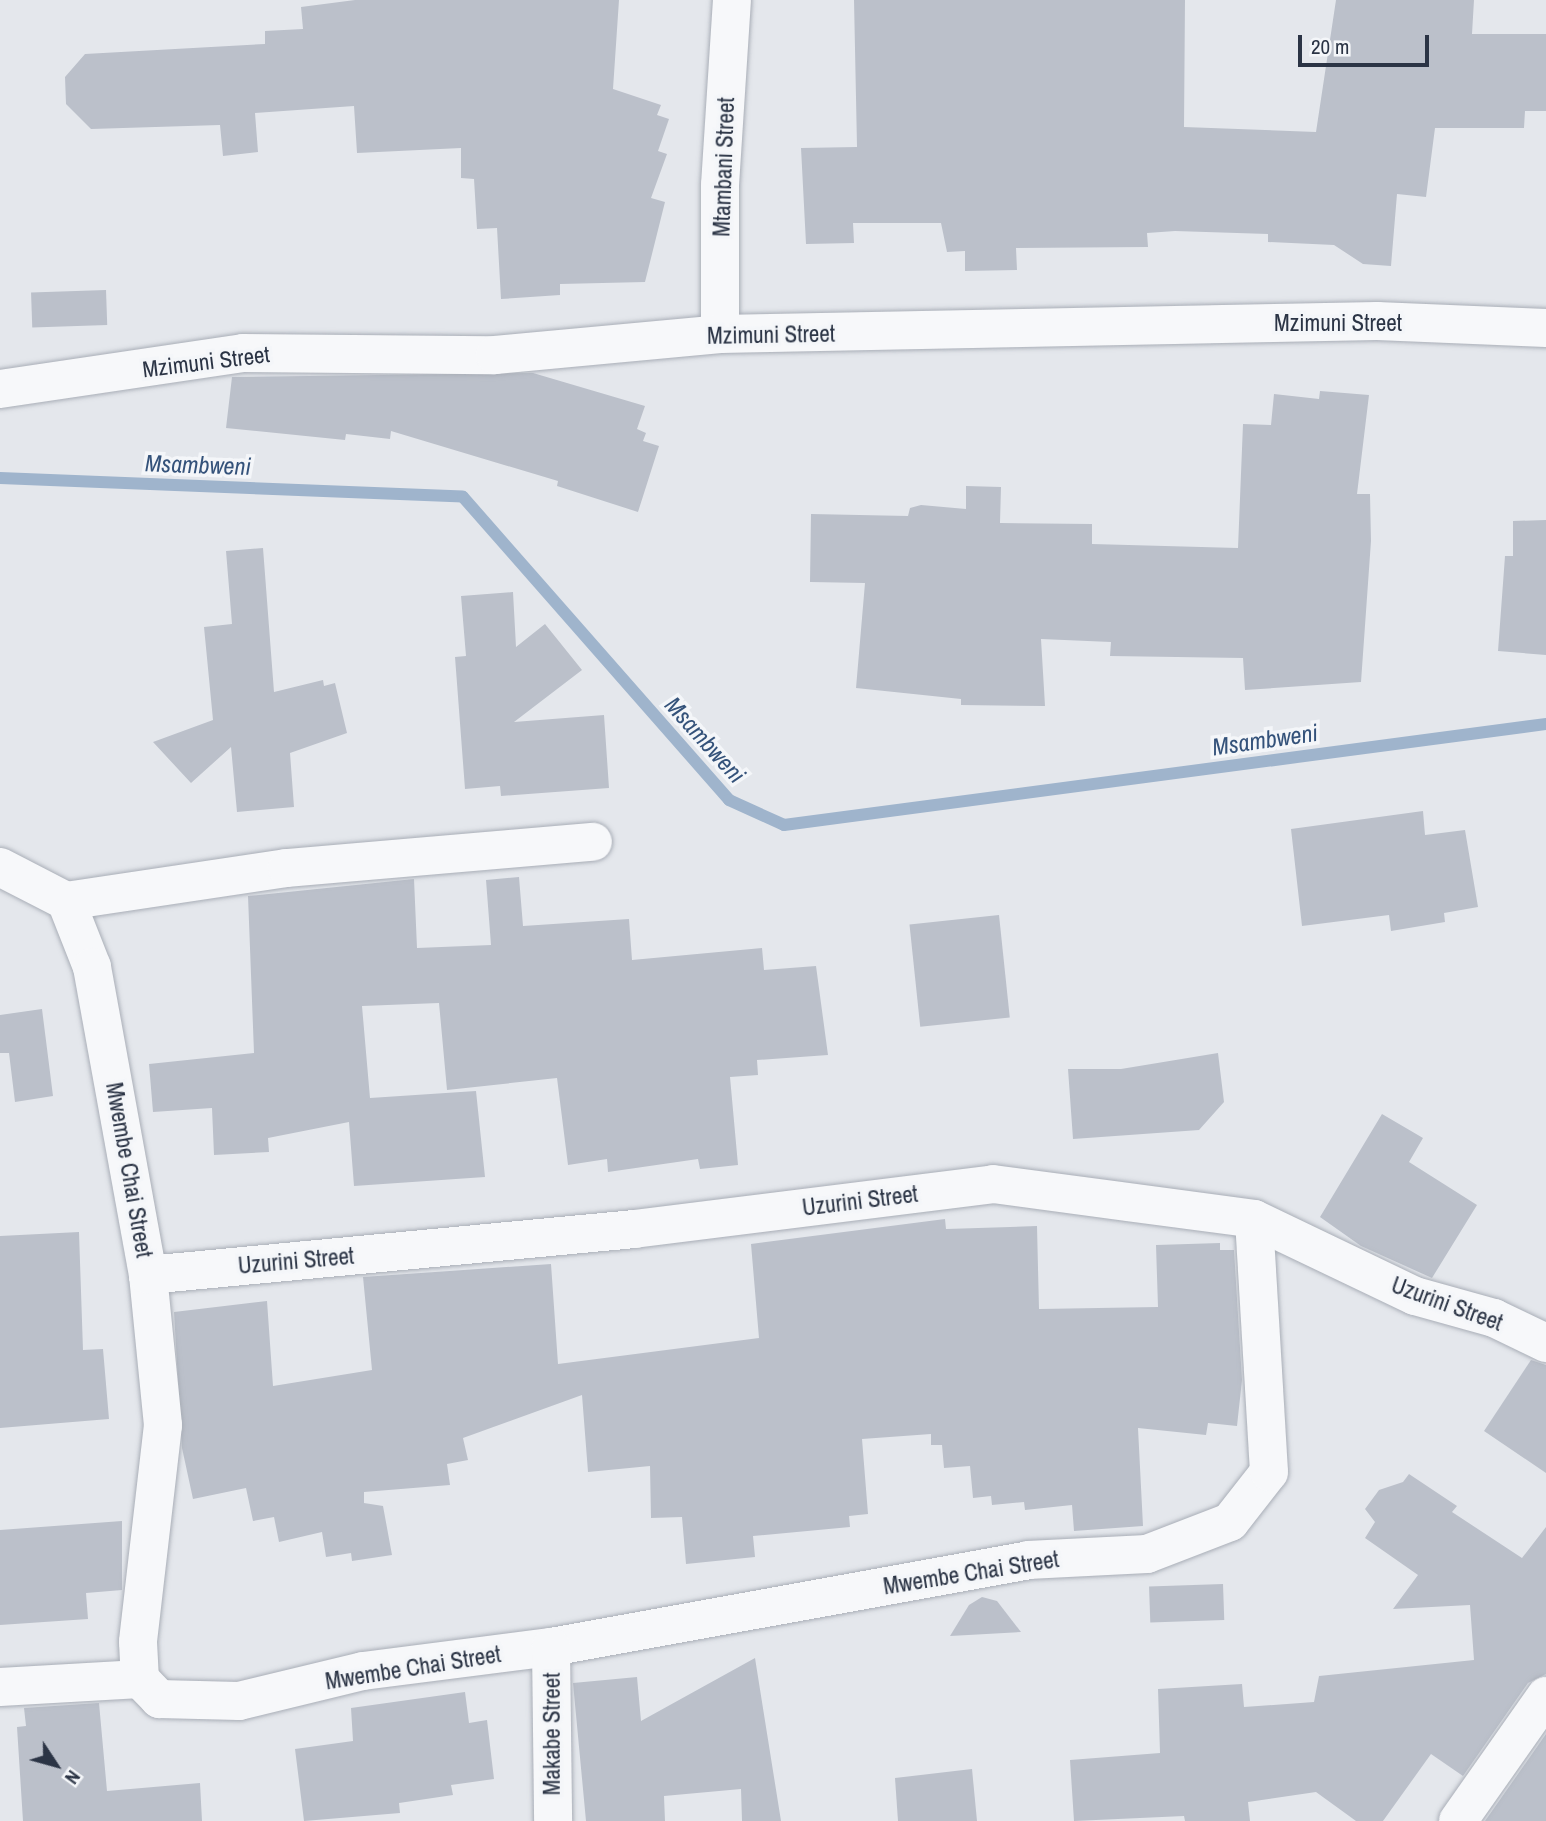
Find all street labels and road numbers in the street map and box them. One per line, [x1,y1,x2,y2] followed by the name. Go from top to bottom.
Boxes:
[708,97,740,237] street label: Mtambani Street
[1274,309,1402,337] street label: Mzimuni Street
[707,320,835,350] street label: Mzimuni Street
[141,341,271,383] street label: Mzimuni Street
[100,1080,158,1260] street label: Mwembe Chai Street
[801,1180,919,1222] street label: Uzurini Street
[237,1242,355,1280] street label: Uzurini Street
[1388,1271,1506,1337] street label: Uzurini Street
[881,1546,1061,1600] street label: Mwembe Chai Street
[323,1641,503,1695] street label: Mwembe Chai Street
[538,1673,566,1795] street label: Makabe Street

